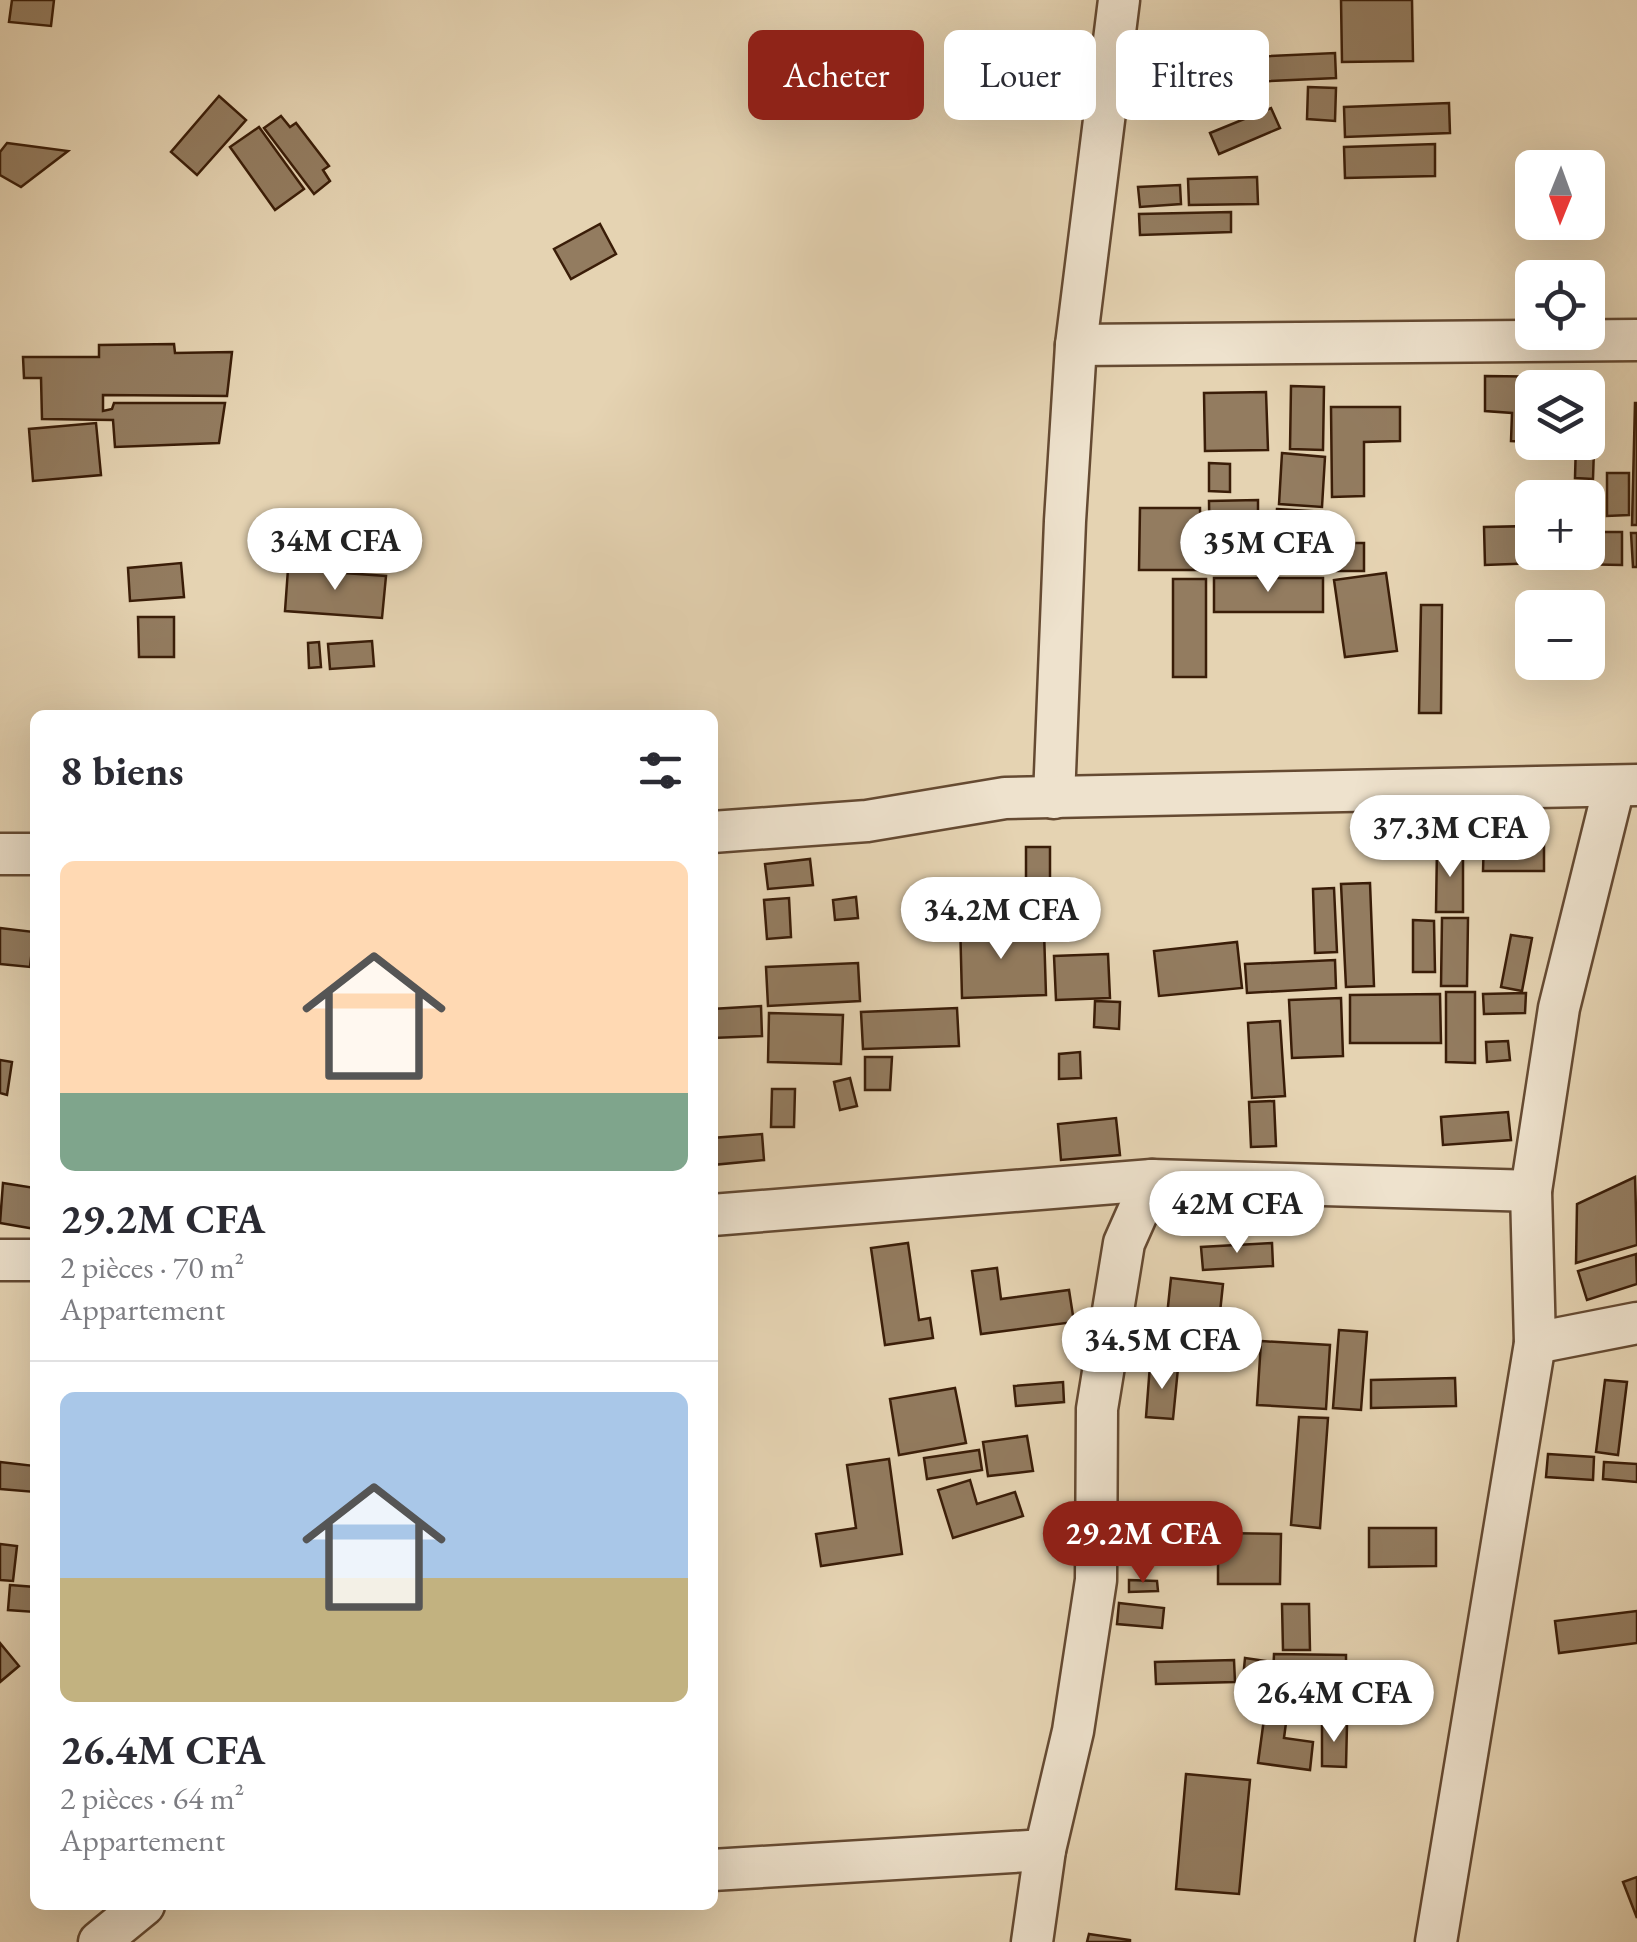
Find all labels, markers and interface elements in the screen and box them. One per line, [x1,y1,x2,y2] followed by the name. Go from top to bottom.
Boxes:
[748,30,924,120] chip: Acheter
[944,30,1096,120] chip: Louer
[1116,30,1269,120] chip: Filtres
[1515,150,1605,240] north arrow
[1515,150,1605,680] map controls
[1515,260,1605,350] button: locate
[1515,370,1605,460] button: layers
[1515,480,1605,570] button: +
[243,508,427,593] pin: 34M CFA
[1176,510,1360,595] pin: 35M CFA
[269,519,401,561] text: 34M CFA
[1202,521,1334,563] text: 35M CFA
[1515,590,1605,680] button: −
[60,743,184,798] text: 8 biens
[633,743,688,798] icon: filters
[1336,795,1564,880] pin: 37.3M CFA
[1372,806,1528,848] text: 37.3M CFA
[887,877,1115,962] pin: 34.2M CFA
[923,888,1079,930] text: 34.2M CFA
[284,926,464,1106] icon: home
[1145,1171,1329,1256] pin: 42M CFA
[1171,1182,1303,1224] text: 42M CFA
[60,1191,265,1246] text: 29.2M CFA
[60,1246,244,1288] text: 2 pièces · 70 m²
[60,1288,225,1330] text: Appartement
[1048,1307,1276,1392] pin: 34.5M CFA
[1084,1318,1240,1360] text: 34.5M CFA
[284,1457,464,1637] icon: home
[1029,1501,1257,1586] pin: 29.2M CFA
[1065,1512,1221,1554] text: 29.2M CFA
[1220,1660,1448,1745] pin: 26.4M CFA
[1256,1671,1412,1713] text: 26.4M CFA
[60,1722,265,1777] text: 26.4M CFA
[60,1777,244,1819] text: 2 pièces · 64 m²
[60,1819,225,1861] text: Appartement

